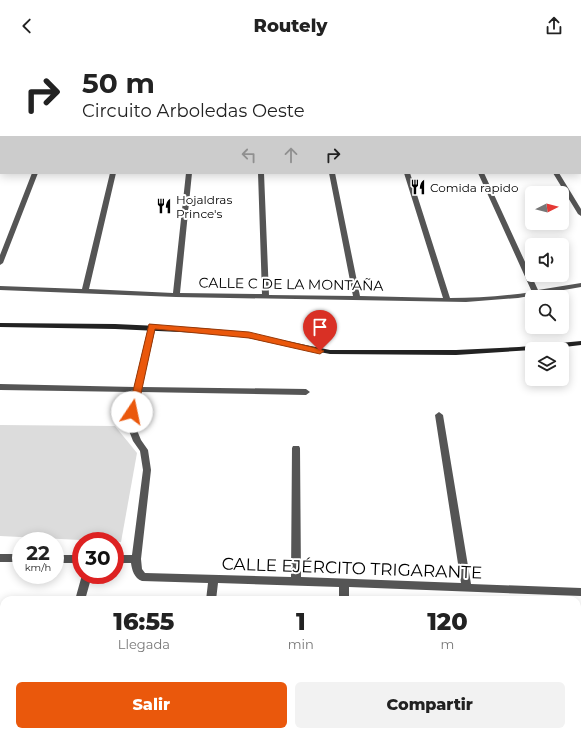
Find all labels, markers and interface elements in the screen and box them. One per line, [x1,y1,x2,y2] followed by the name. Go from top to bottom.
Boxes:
[16,15,38,37] icon: back
[254,15,327,37] text: Routely
[543,15,565,37] icon: share
[82,66,155,100] text: 50 m
[16,68,68,120] icon: right
[82,100,305,122] text: Circuito Arboledas Oeste
[238,144,260,166] icon: left
[280,144,302,166] icon: ahead
[322,144,344,166] icon: right
[409,178,427,196] restaurant icon: Comida rapido
[430,180,519,195] place label: Comida rapido
[525,186,569,230] north arrow
[525,186,569,386] map controls
[176,192,232,221] place label: Hojaldras Prince's
[155,197,173,215] restaurant icon: Hojaldras Prince's
[525,238,569,282] button: sound
[198,273,385,295] street label: CALLE C DE LA MONTAÑA
[525,290,569,334] button: search
[303,310,337,351] pin
[309,316,331,338] icon: arrive
[525,342,569,386] button: layers
[111,391,153,433] position arrow
[72,532,124,584] speed limit sign: 30
[26,541,50,565] text: 22
[221,553,483,583] street label: CALLE EJÉRCITO TRIGARANTE
[25,561,51,574] text: km/h
[113,607,174,636] text: 16:55
[296,607,306,636] text: 1
[427,607,468,636] text: 120
[118,636,170,652] text: Llegada
[288,636,314,652] text: min
[441,636,454,652] text: m
[16,682,287,728] button: Salir
[295,682,565,728] button: Compartir

